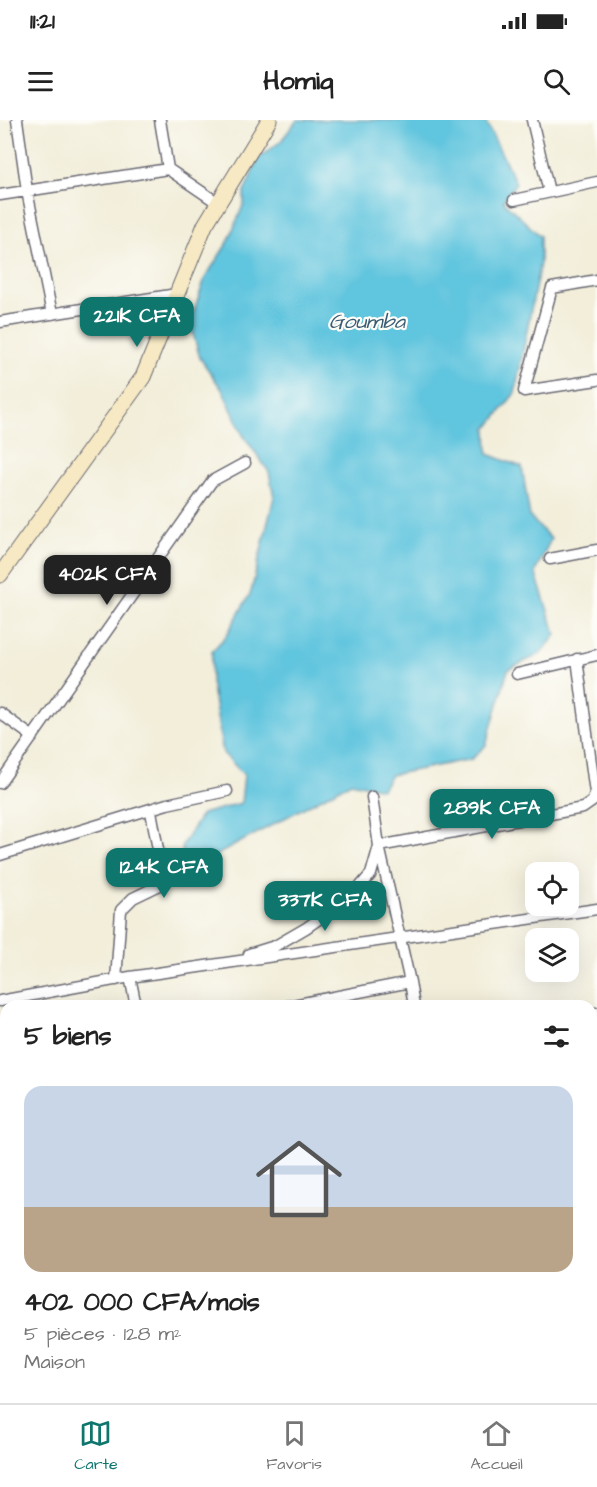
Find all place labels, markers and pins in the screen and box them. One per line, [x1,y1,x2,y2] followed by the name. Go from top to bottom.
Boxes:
[75,297,199,348] pin: 221K CFA
[45,555,169,606] pin: 402K CFA
[430,789,554,840] pin: 289K CFA
[102,848,226,899] pin: 124K CFA
[263,881,387,932] pin: 337K CFA

